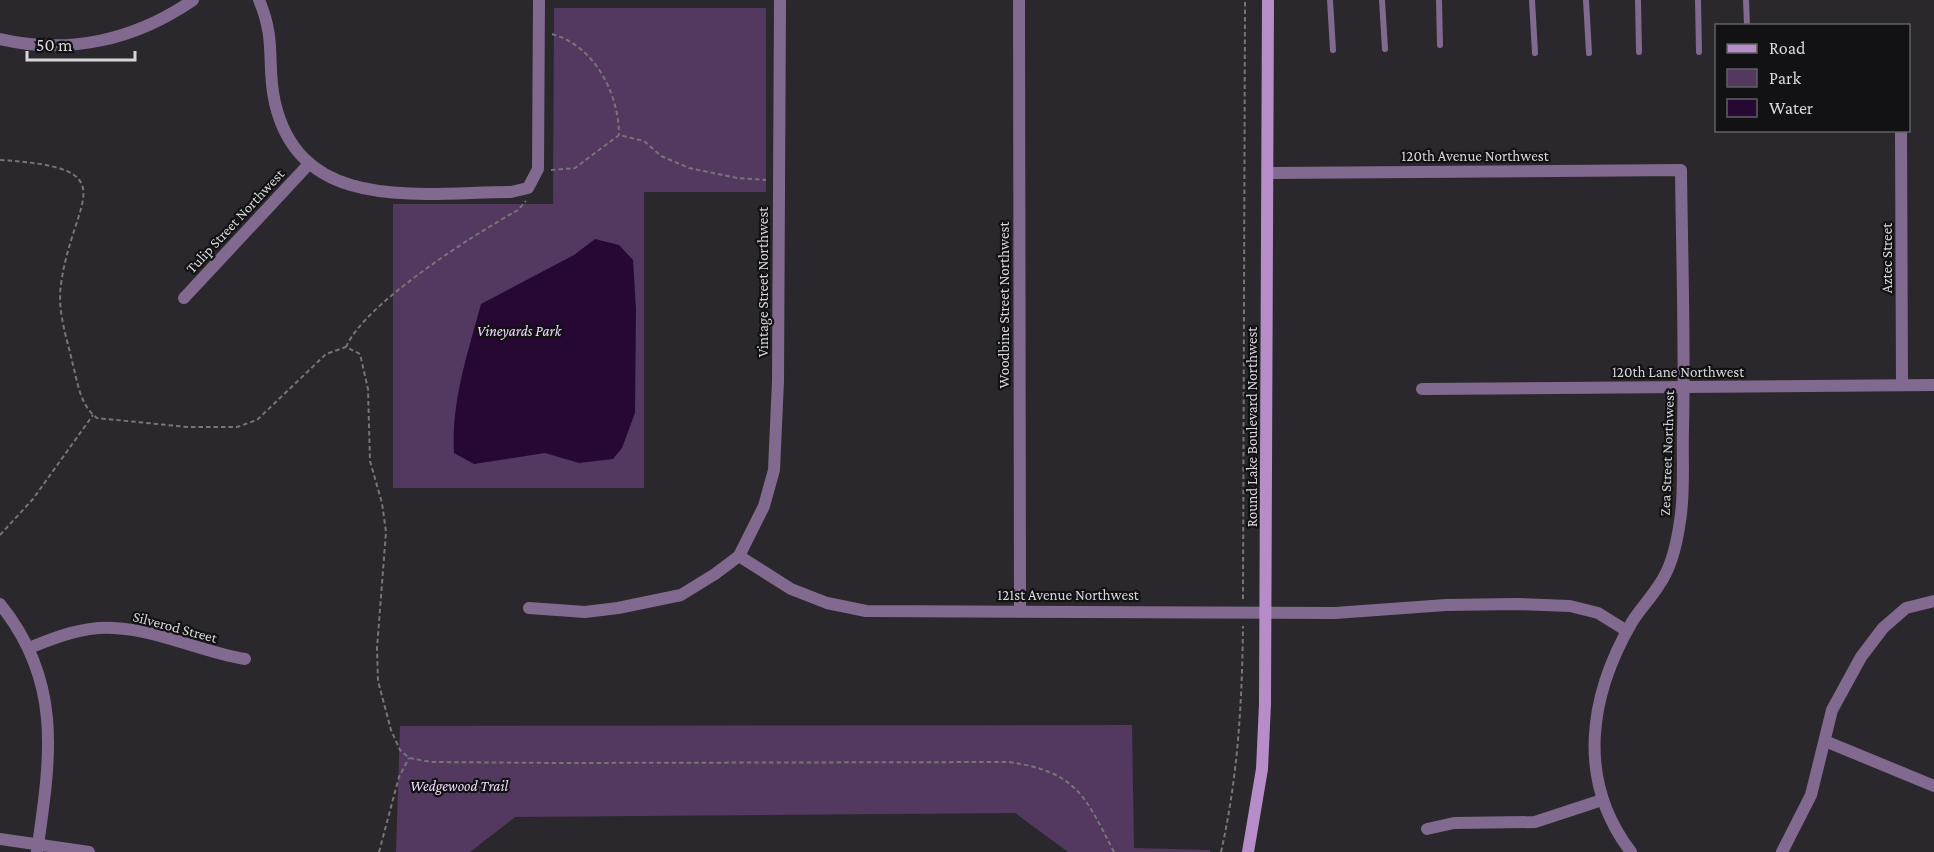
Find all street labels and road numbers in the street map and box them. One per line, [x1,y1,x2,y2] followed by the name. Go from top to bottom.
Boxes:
[1401,148,1550,164] street label: 120th Avenue Northwest
[183,165,289,277] street label: Tulip Street Northwest
[755,206,772,357] street label: Vintage Street Northwest
[996,221,1012,388] street label: Woodbine Street Northwest
[1879,222,1895,293] street label: Aztec Street
[1244,326,1260,527] street label: Round Lake Boulevard Northwest
[1612,364,1745,380] street label: 120th Lane Northwest
[1657,389,1677,516] street label: Zea Street Northwest
[997,587,1140,603] street label: 121st Avenue Northwest
[131,608,220,646] street label: Silverod Street

